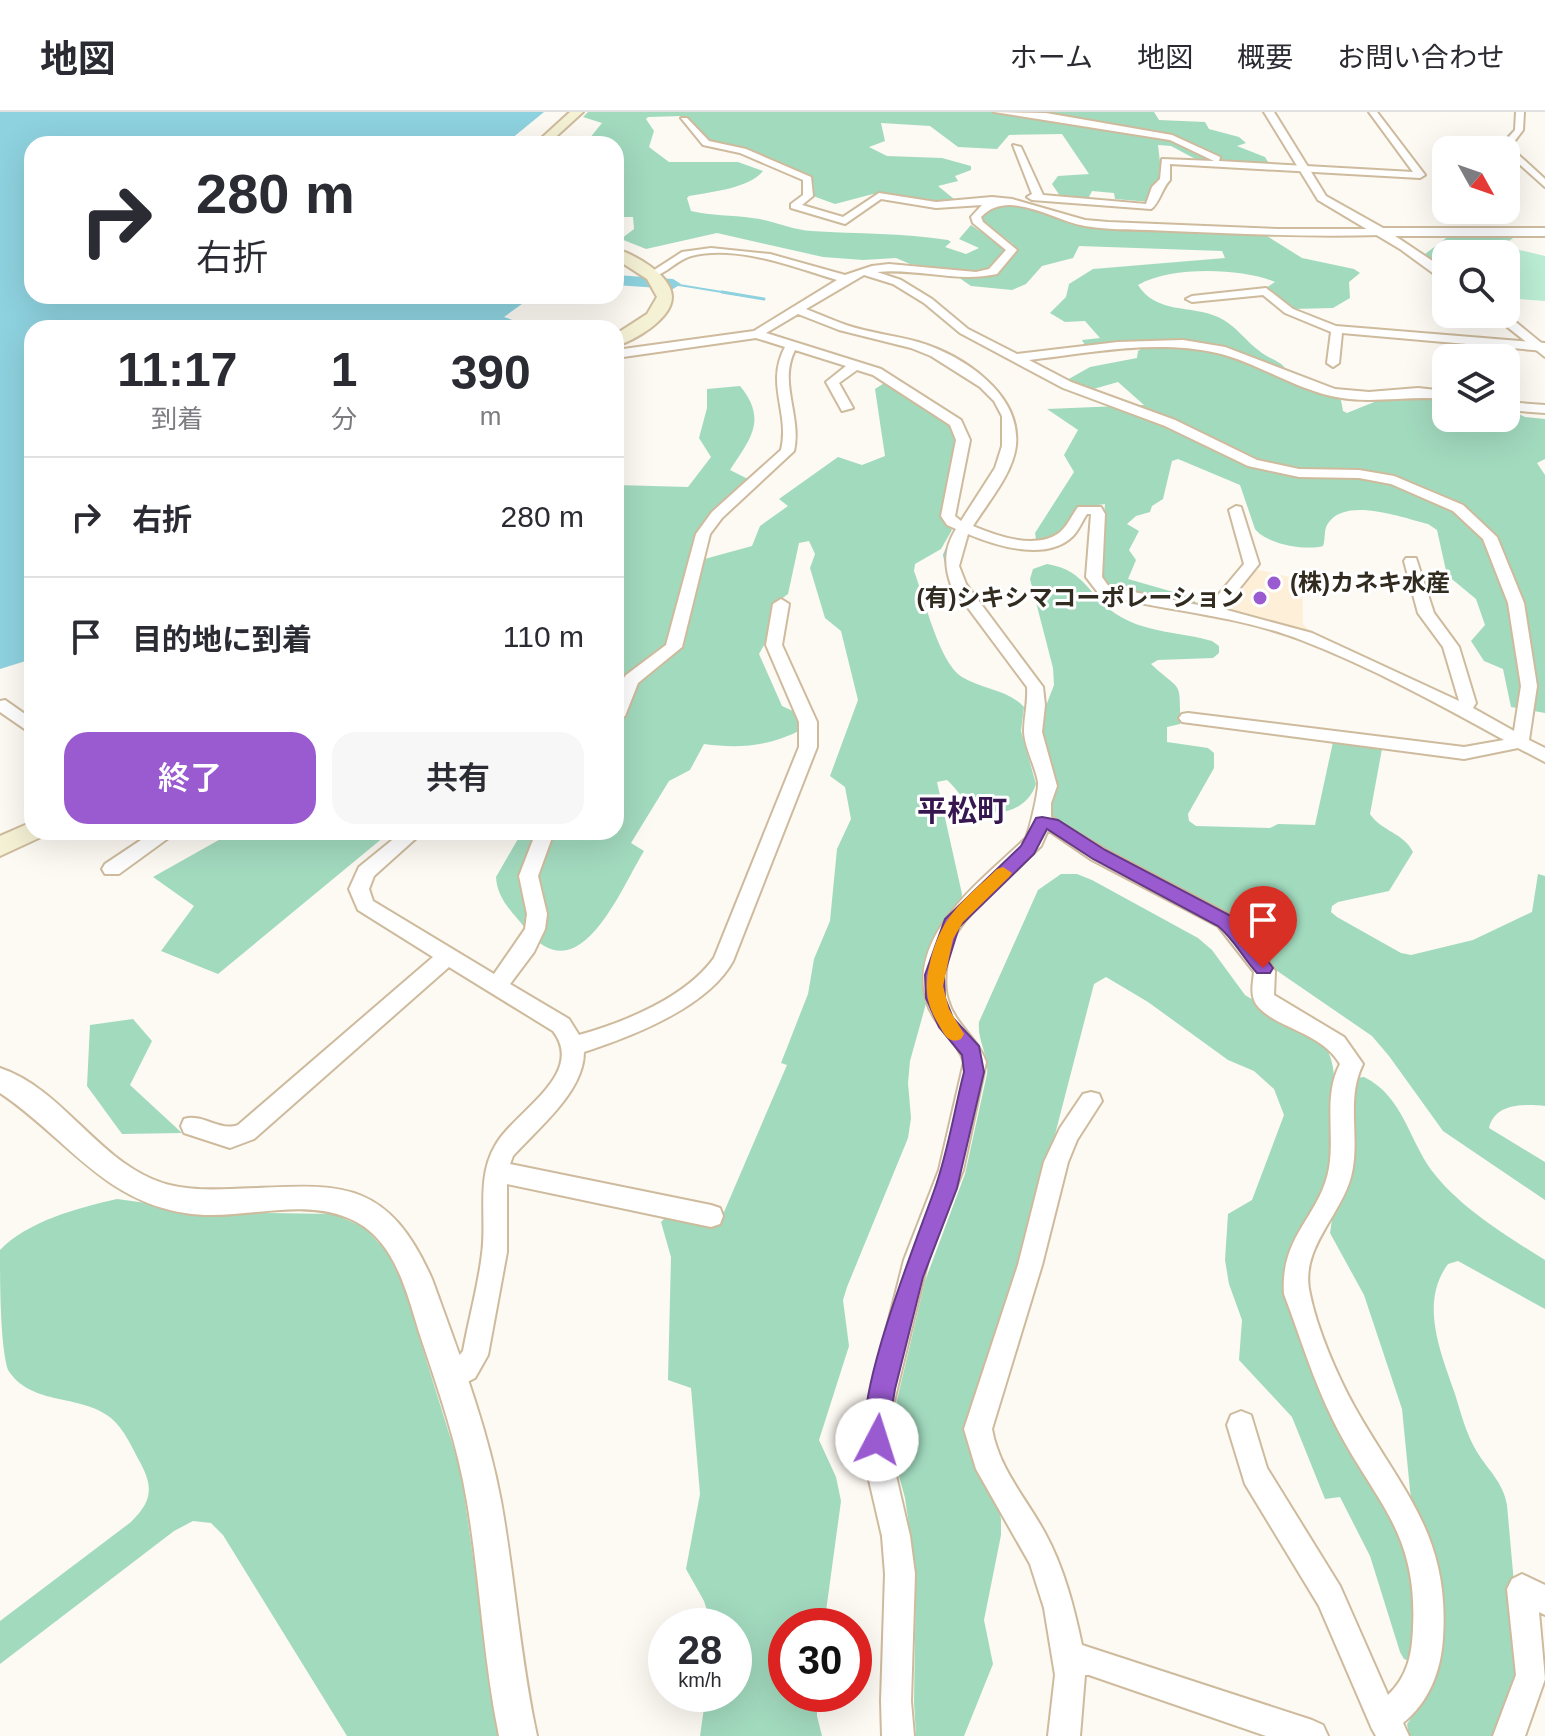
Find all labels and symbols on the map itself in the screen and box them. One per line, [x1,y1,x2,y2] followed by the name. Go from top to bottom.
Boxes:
[1432,136,1520,224] north arrow
[1290,569,1450,596] place label: (株)カネキ水産
[1265,574,1283,592] marker: (株)カネキ水産
[916,584,1244,611] place label: (有)シキシマコーポレーション
[1251,589,1269,607] marker: (有)シキシマコーポレーション
[917,794,1007,827] district label: 平松町
[1229,886,1297,968] pin
[835,1398,919,1482] position arrow
[768,1608,872,1712] speed limit sign: 30

